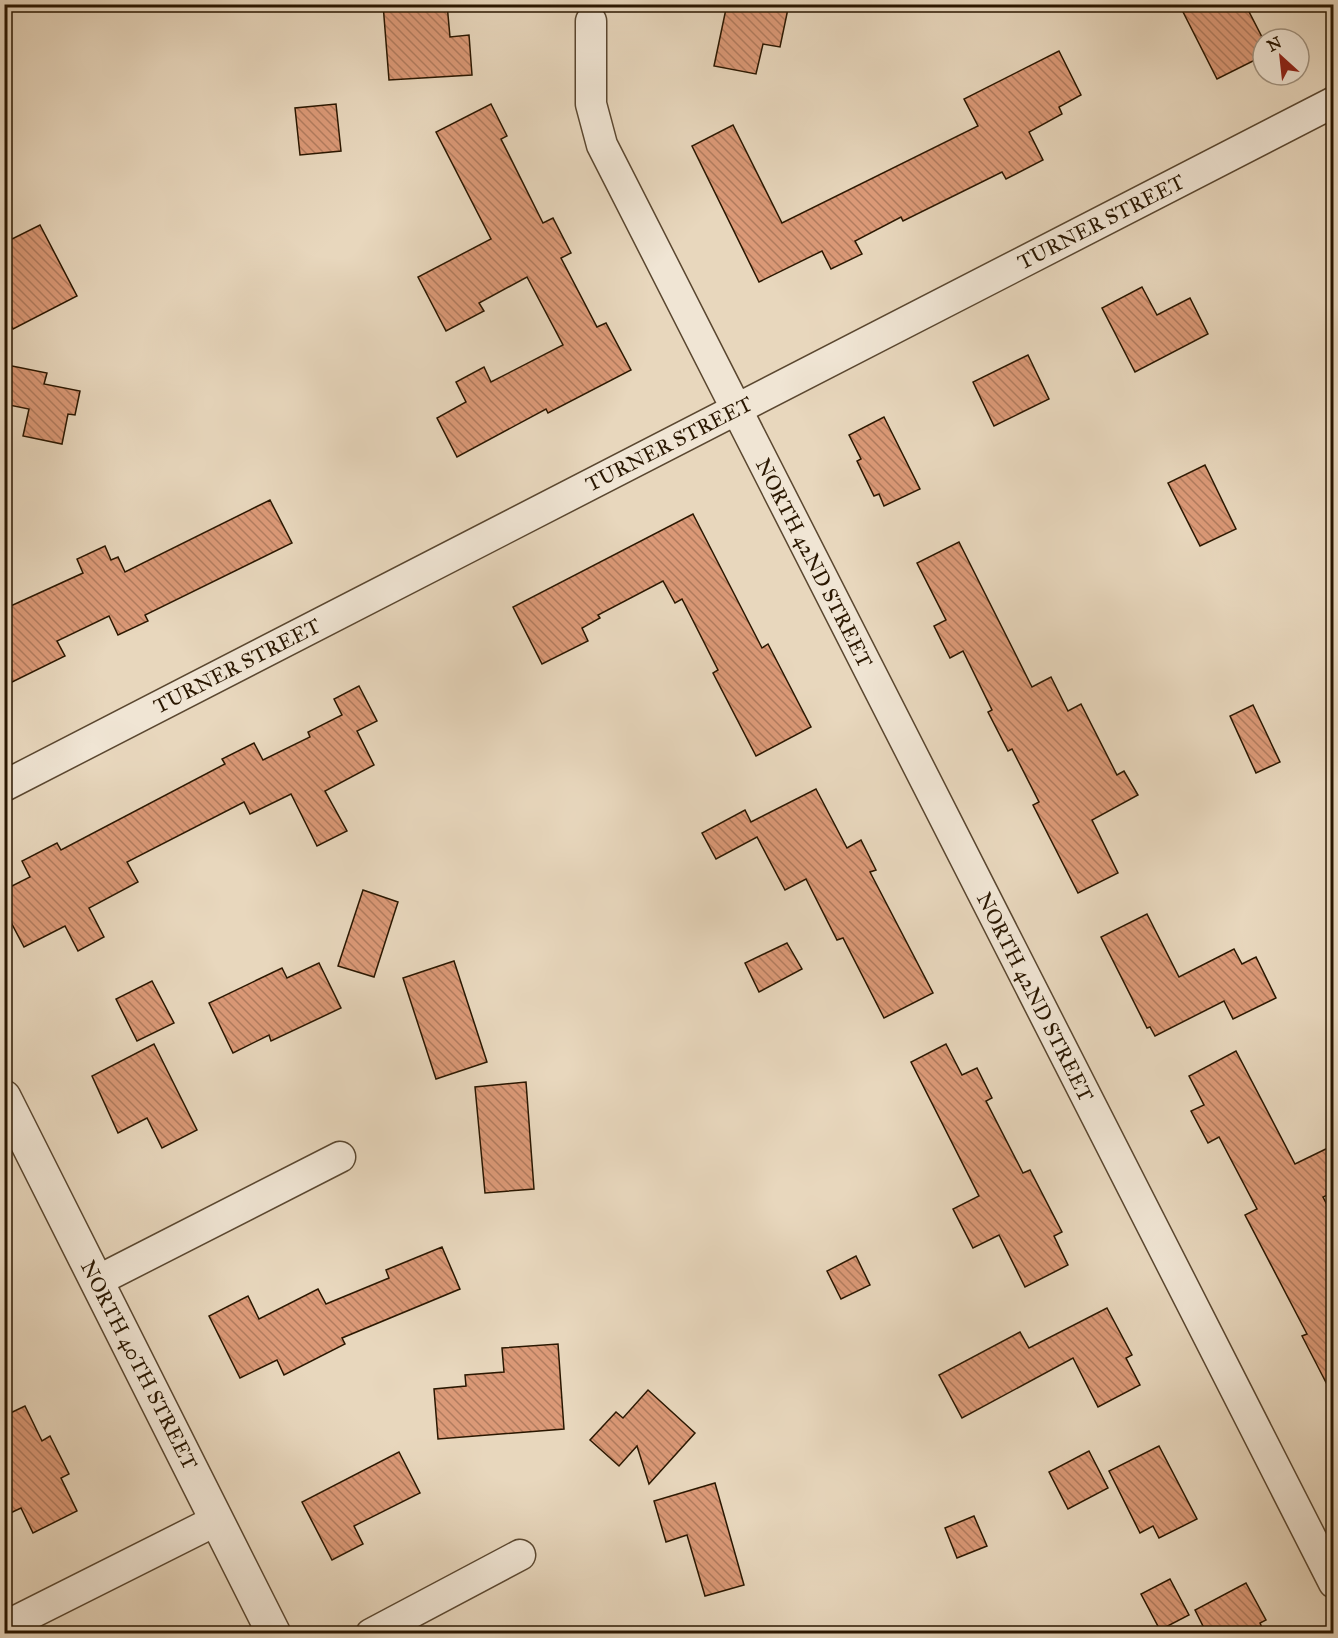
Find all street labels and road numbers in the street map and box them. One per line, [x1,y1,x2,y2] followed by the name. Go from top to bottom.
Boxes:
[1013,169,1189,275] street label: TURNER STREET
[581,391,757,497] street label: TURNER STREET
[750,454,878,672] street label: NORTH 42ND STREET
[149,613,325,719] street label: TURNER STREET
[971,888,1099,1106] street label: NORTH 42ND STREET
[75,1256,203,1474] street label: NORTH 40TH STREET

